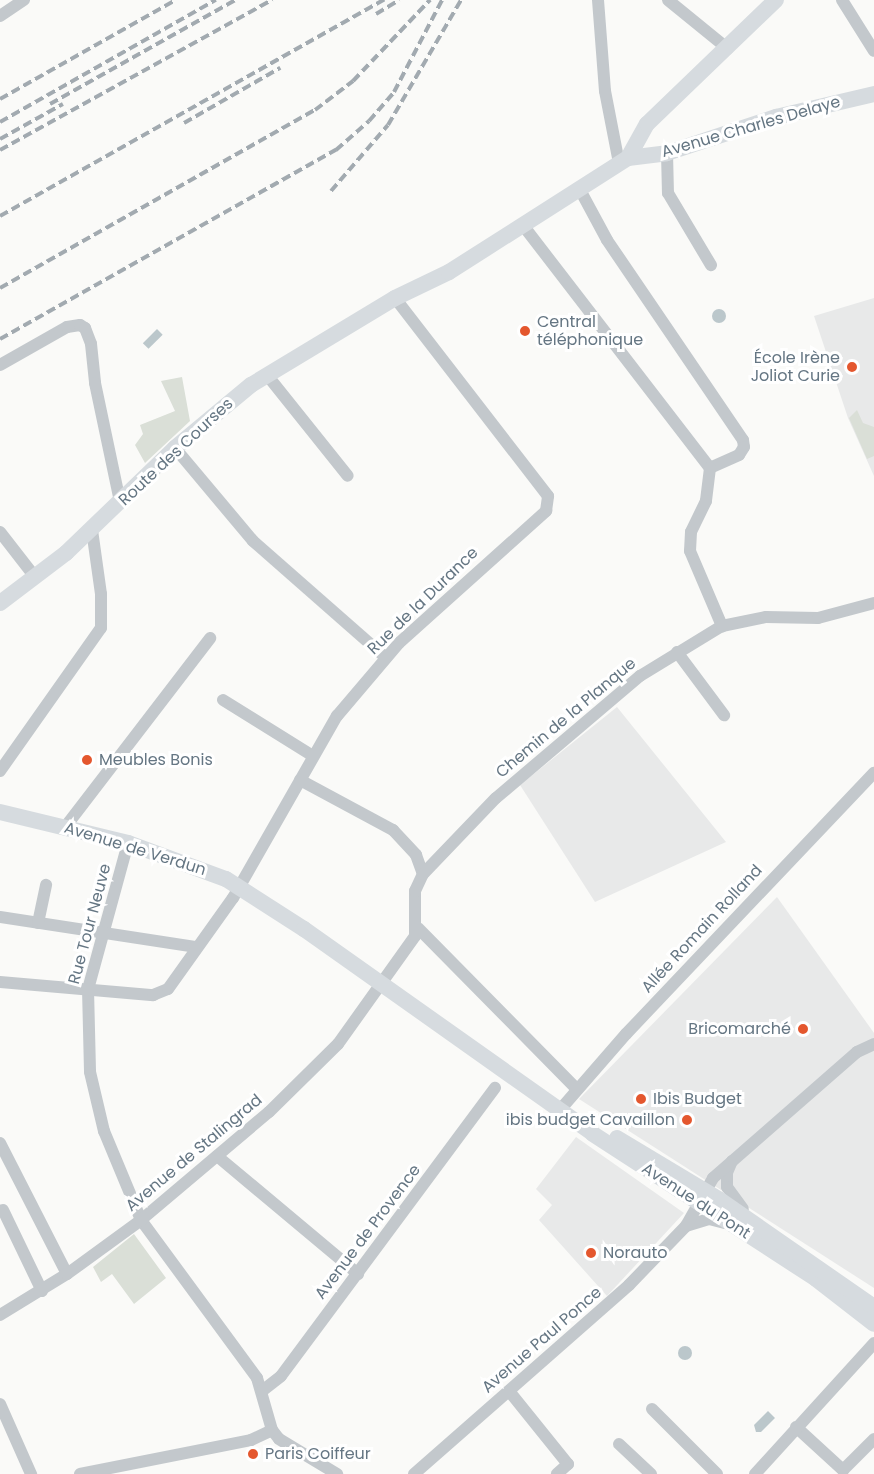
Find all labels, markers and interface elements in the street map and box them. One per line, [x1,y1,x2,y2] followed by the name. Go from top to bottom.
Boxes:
[659,92,843,162] street label: Avenue Charles Delaye
[537,312,643,350] place label: Central téléphonique
[518,324,532,338] marker: Central téléphonique
[751,348,840,386] place label: École Irène Joliot Curie
[845,360,859,374] marker: École Irène Joliot Curie
[115,394,237,510] street label: Route des Courses
[364,543,482,659] street label: Rue de la Durance
[492,654,640,782] street label: Chemin de la Planque
[99,750,213,770] place label: Meubles Bonis
[80,753,94,767] marker: Meubles Bonis
[62,818,208,880] street label: Avenue de Verdun
[638,861,766,997] street label: Allée Romain Rolland
[65,862,115,986] street label: Rue Tour Neuve
[688,1019,791,1039] place label: Bricomarché
[796,1022,810,1036] marker: Bricomarché
[653,1089,742,1109] place label: Ibis Budget
[122,1090,266,1216] street label: Avenue de Stalingrad
[634,1092,648,1106] marker: Ibis Budget
[506,1110,675,1130] place label: ibis budget Cavaillon
[680,1113,694,1127] marker: ibis budget Cavaillon
[638,1159,754,1243] street label: Avenue du Pont
[311,1161,425,1303] street label: Avenue de Provence
[603,1243,668,1263] place label: Norauto
[584,1246,598,1260] marker: Norauto
[478,1283,606,1397] street label: Avenue Paul Ponce
[265,1444,371,1464] place label: Paris Coiffeur
[246,1447,260,1461] marker: Paris Coiffeur

